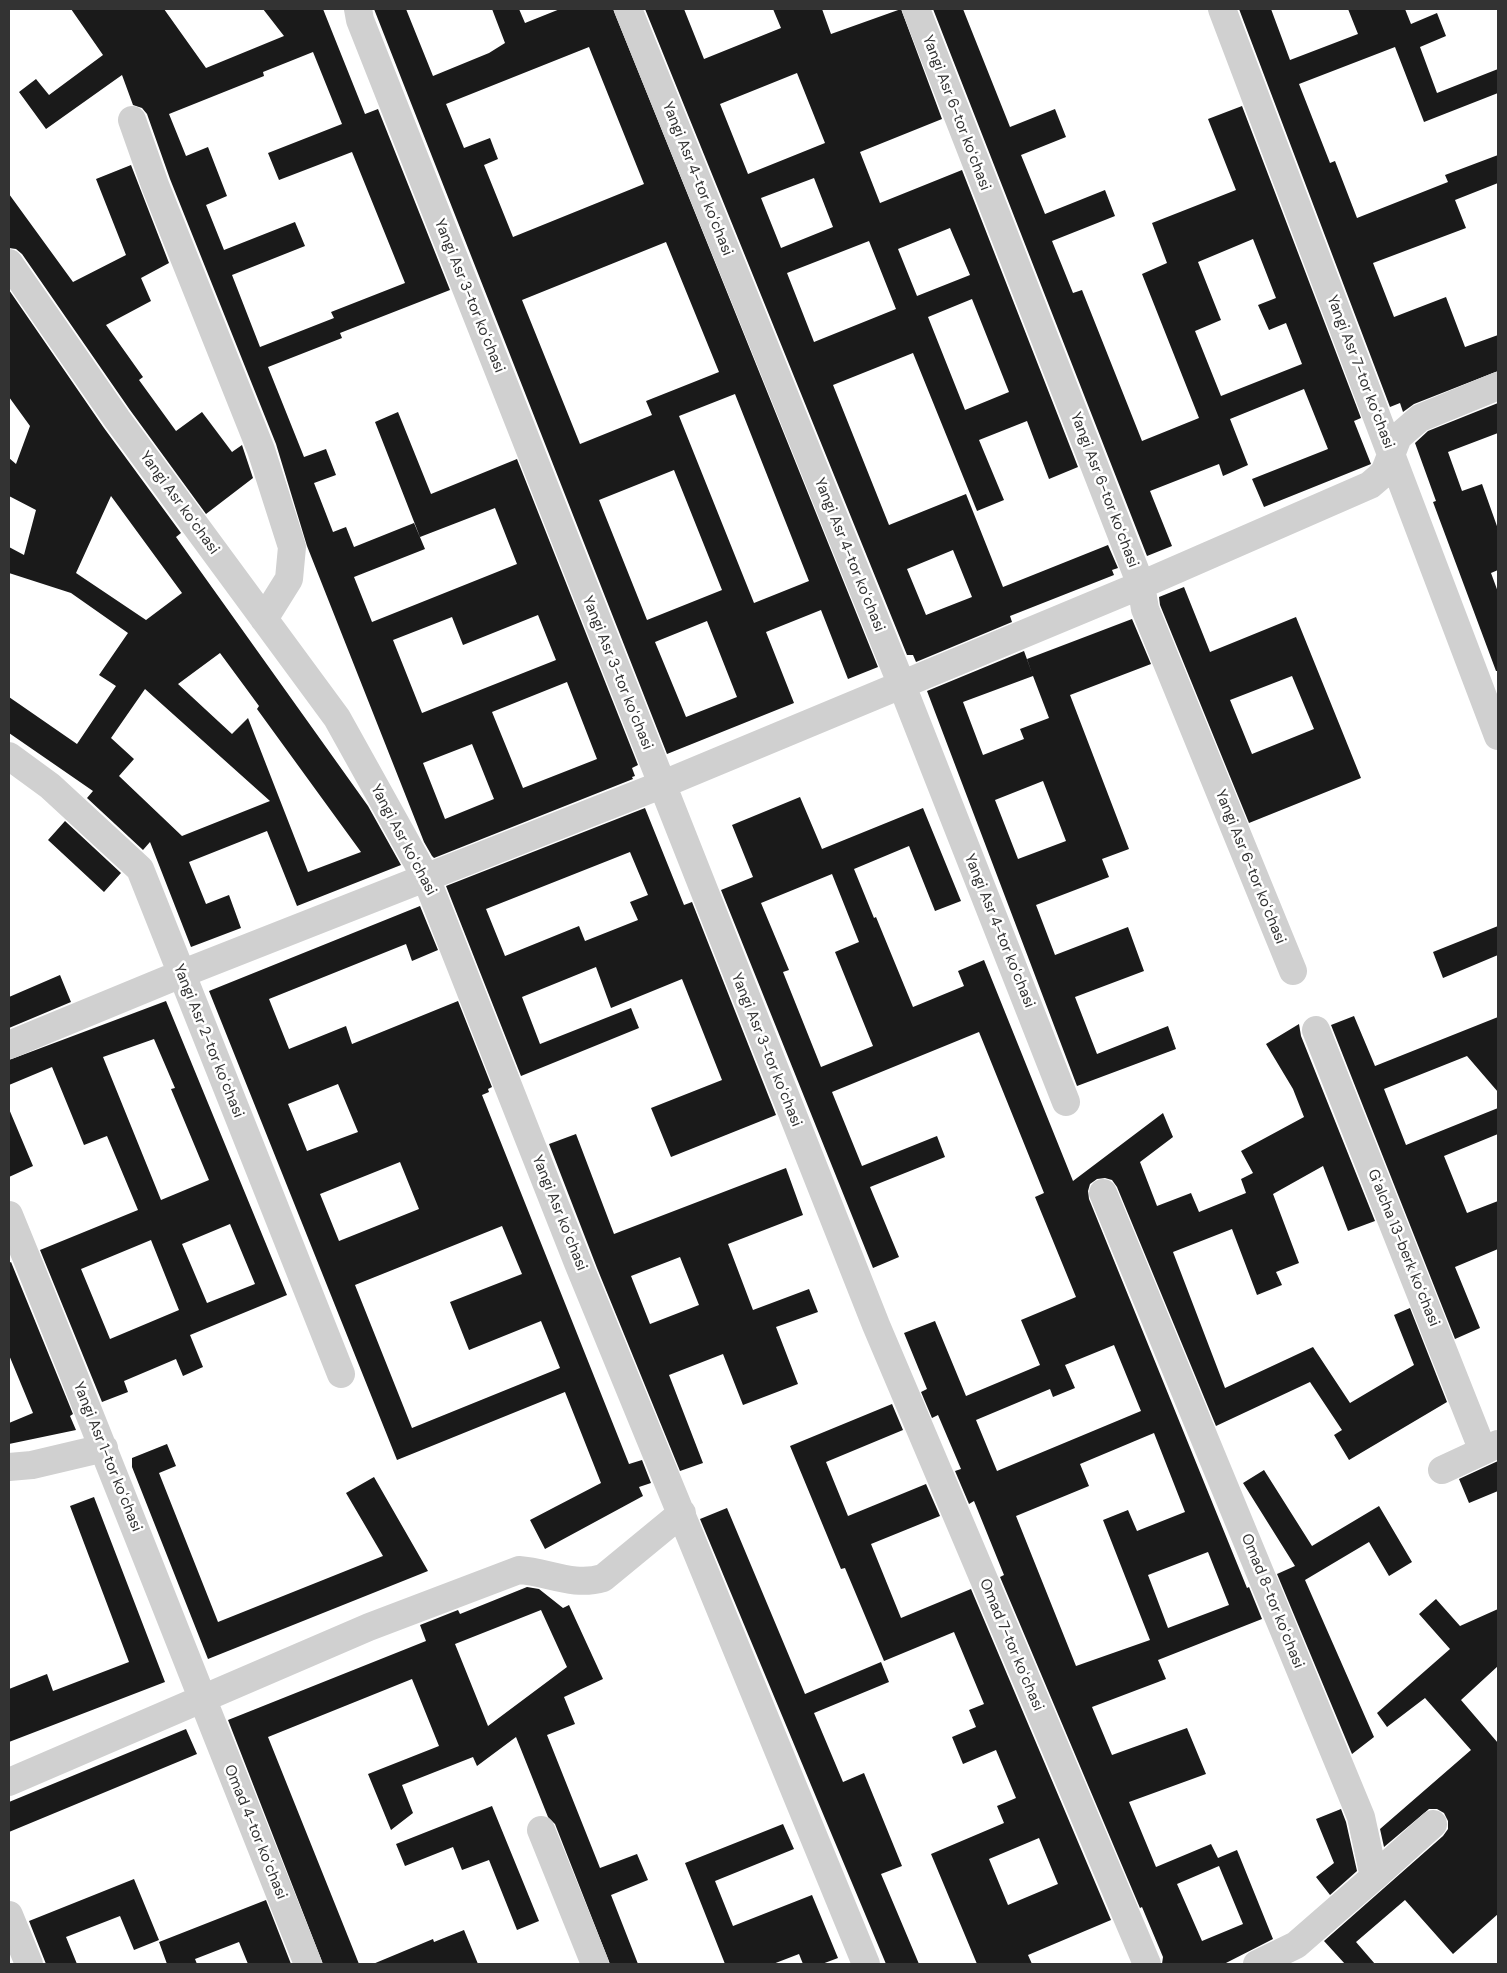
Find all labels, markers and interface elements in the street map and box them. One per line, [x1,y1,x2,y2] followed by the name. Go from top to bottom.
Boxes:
[918,33,994,193] street label: Yangi Asr 6-tor koʻchasi
[658,99,736,259] street label: Yangi Asr 4-tor koʻchasi
[430,217,508,375] street label: Yangi Asr 3-tor koʻchasi
[1322,293,1398,451] street label: Yangi Asr 7-tor koʻchasi
[1066,410,1142,570] street label: Yangi Asr 6-tor koʻchasi
[136,448,222,558] street label: Yangi Asr koʻchasi
[810,475,888,635] street label: Yangi Asr 4-tor koʻchasi
[578,594,656,752] street label: Yangi Asr 3-tor koʻchasi
[366,781,440,899] street label: Yangi Asr koʻchasi
[1211,787,1289,947] street label: Yangi Asr 6-tor koʻchasi
[960,851,1038,1011] street label: Yangi Asr 4-tor koʻchasi
[169,962,247,1120] street label: Yangi Asr 2-tor koʻchasi
[727,971,805,1129] street label: Yangi Asr 3-tor koʻchasi
[528,1153,590,1273] street label: Yangi Asr koʻchasi
[1363,1167,1443,1329] street label: Gʻalcha 13-berk koʻchasi
[69,1379,145,1535] street label: Yangi Asr 1-tor koʻchasi
[1237,1531,1307,1671] street label: Omad 8-tor koʻchasi
[975,1576,1047,1714] street label: Omad 7-tor koʻchasi
[220,1762,290,1902] street label: Omad 4-tor koʻchasi

